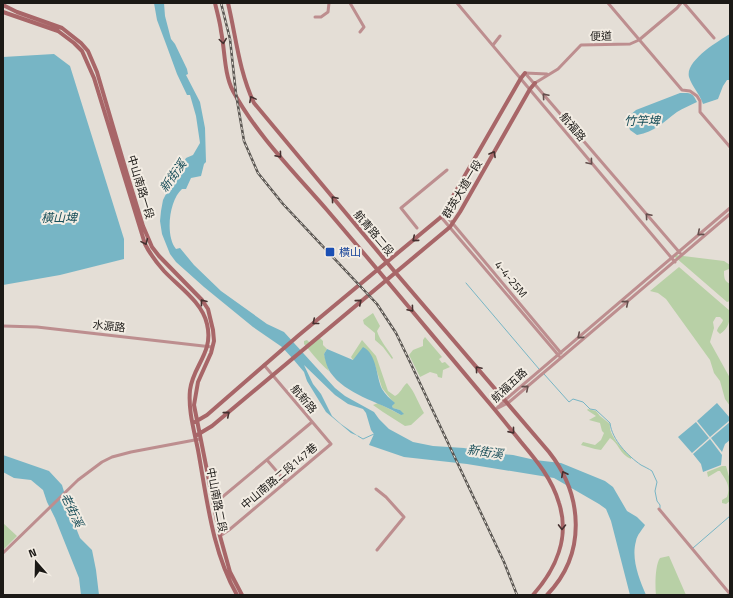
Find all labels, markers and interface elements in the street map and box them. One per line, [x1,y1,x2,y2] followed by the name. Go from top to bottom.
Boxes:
[590,28,612,44] street label: 便道
[218,38,227,44] one-way arrow
[543,93,550,100] one-way arrow
[250,95,257,103] one-way arrow
[556,109,590,145] street label: 航福路
[624,111,662,130] water label: 竹竿埤
[275,150,282,157] one-way arrow
[489,150,496,158] one-way arrow
[124,153,158,221] street label: 中山南路一段
[154,154,192,196] water label: 新街溪
[438,157,486,221] street label: 群英大道一段
[586,157,593,164] one-way arrow
[332,197,339,204] one-way arrow
[350,207,398,259] street label: 航青路二段
[41,208,79,227] water label: 橫山埤
[646,213,653,220] one-way arrow
[698,229,705,236] one-way arrow
[413,234,420,241] one-way arrow
[140,239,148,246] one-way arrow
[339,244,361,260] place label: 橫山
[324,246,336,258] marker: 橫山
[491,257,531,301] street label: 4-4-25M
[200,299,207,306] one-way arrow
[355,300,362,307] one-way arrow
[621,301,628,308] one-way arrow
[407,305,414,312] one-way arrow
[92,316,126,336] street label: 水源路
[313,317,320,324] one-way arrow
[578,331,585,338] one-way arrow
[487,364,531,406] street label: 航福五路
[476,366,483,374] one-way arrow
[287,381,321,417] street label: 航新路
[522,385,529,392] one-way arrow
[222,411,230,418] one-way arrow
[507,426,514,434] one-way arrow
[237,439,321,513] street label: 中山南路二段147巷
[466,440,506,464] water label: 新街溪
[203,466,231,534] street label: 中山南路二段
[561,471,569,479] one-way arrow
[56,489,90,532] water label: 老街溪
[558,524,566,530] one-way arrow
[16,542,56,582] north arrow
[26,544,39,561] text: N

